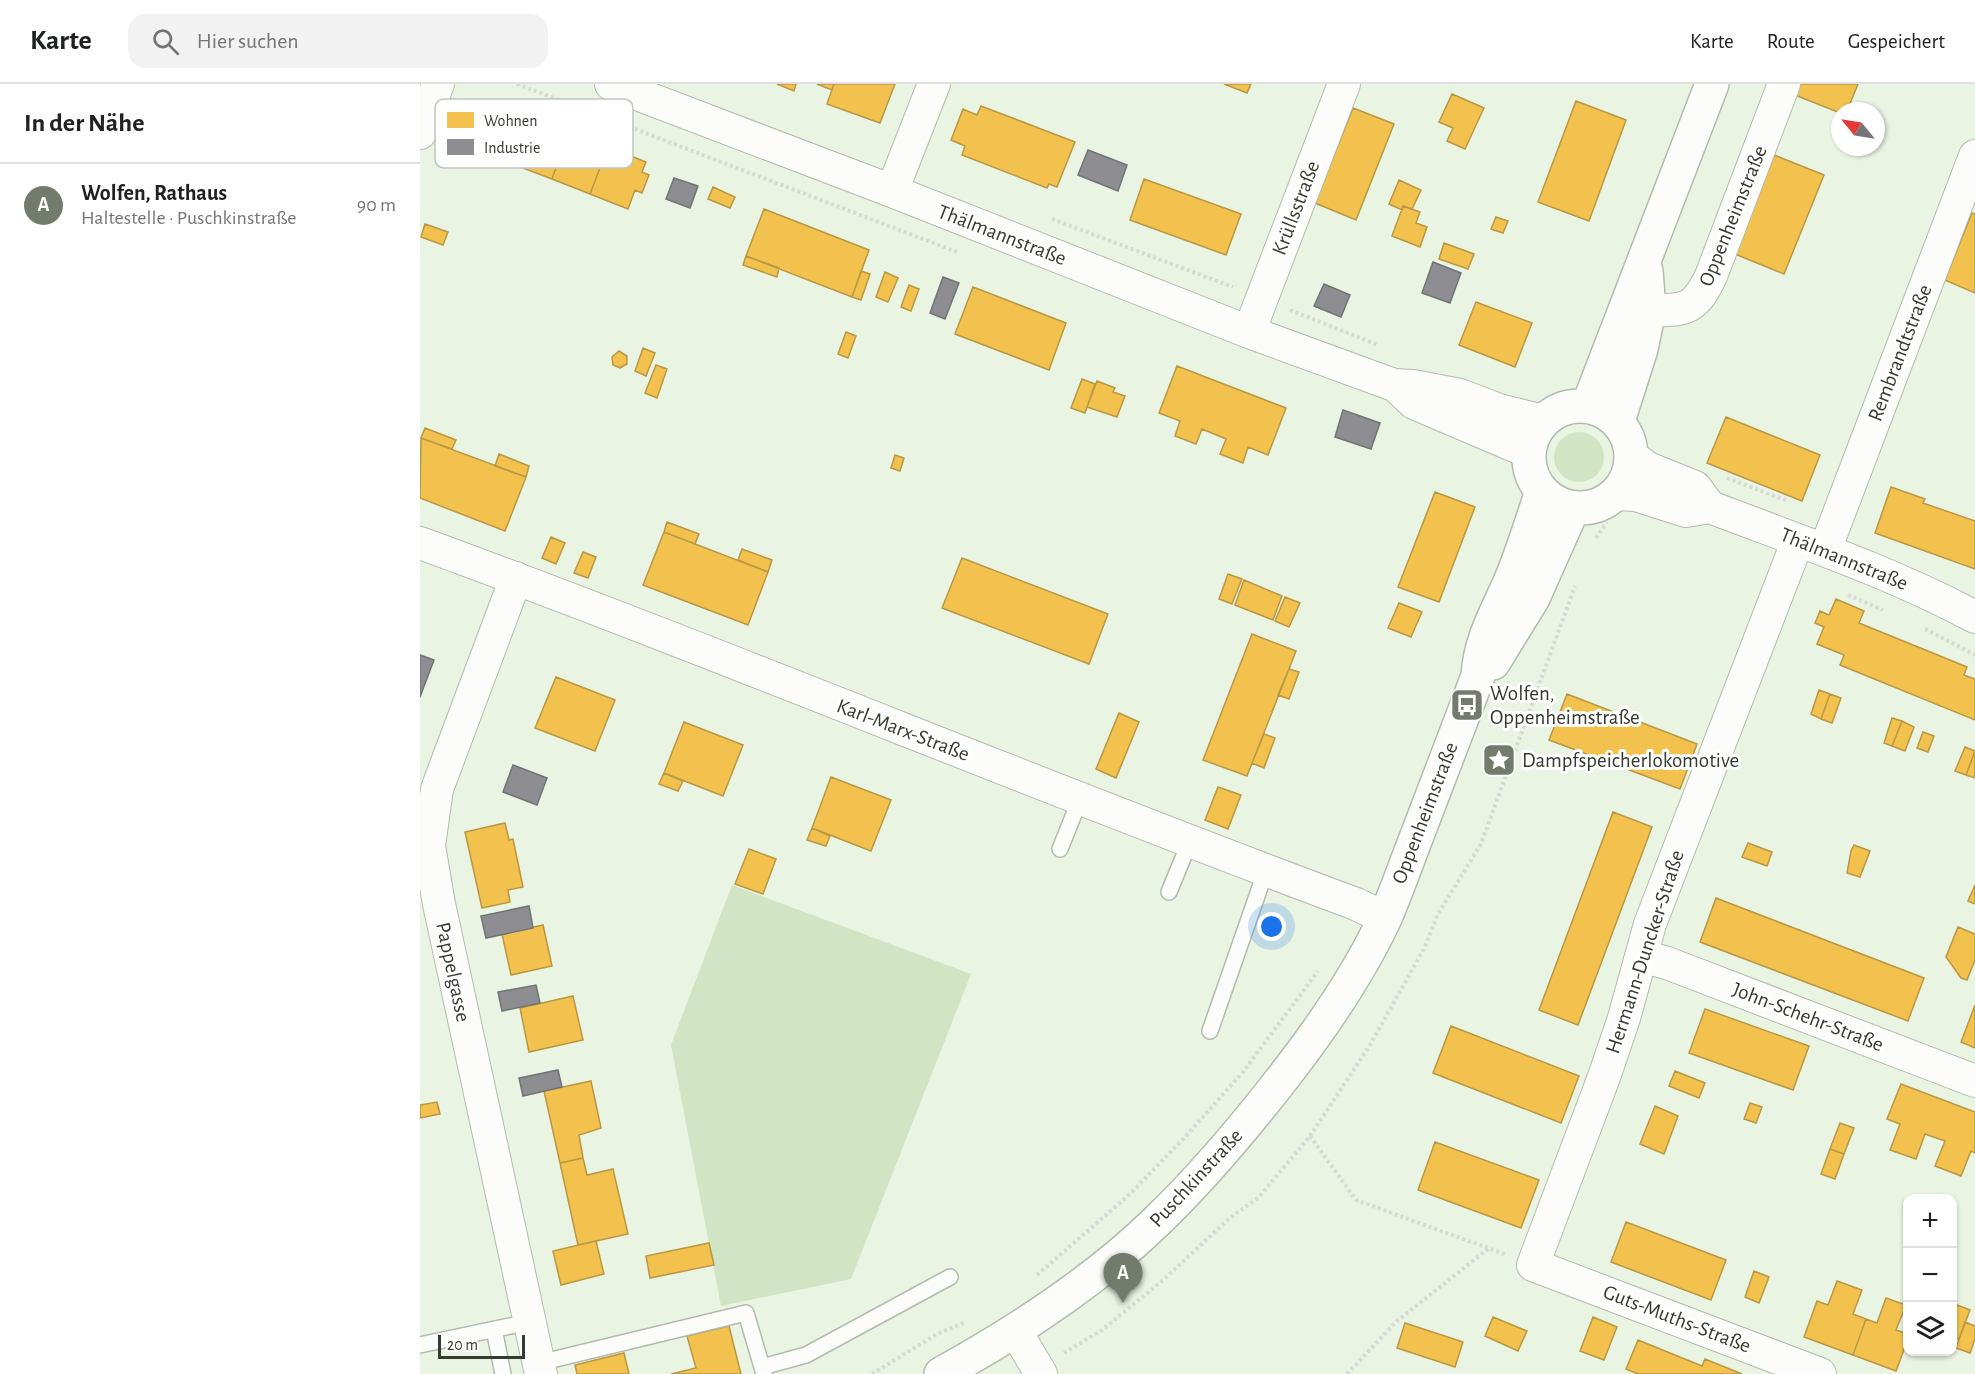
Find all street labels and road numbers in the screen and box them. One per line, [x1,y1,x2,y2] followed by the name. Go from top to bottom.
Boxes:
[1695,143,1771,289] street label: Oppenheimstraße
[1268,158,1324,258] street label: Krüllsstraße
[935,201,1069,269] street label: Thälmannstraße
[1864,282,1936,424] street label: Rembrandtstraße
[1777,524,1911,594] street label: Thälmannstraße
[834,695,972,765] street label: Karl-Marx-Straße
[1388,739,1462,887] street label: Oppenheimstraße
[1602,848,1688,1056] street label: Hermann-Duncker-Straße
[432,920,474,1024] street label: Pappelgasse
[1730,979,1886,1055] street label: John-Schehr-Straße
[1145,1125,1247,1231] street label: Puschkinstraße
[1600,1281,1754,1357] street label: Guts-Muths-Straße

